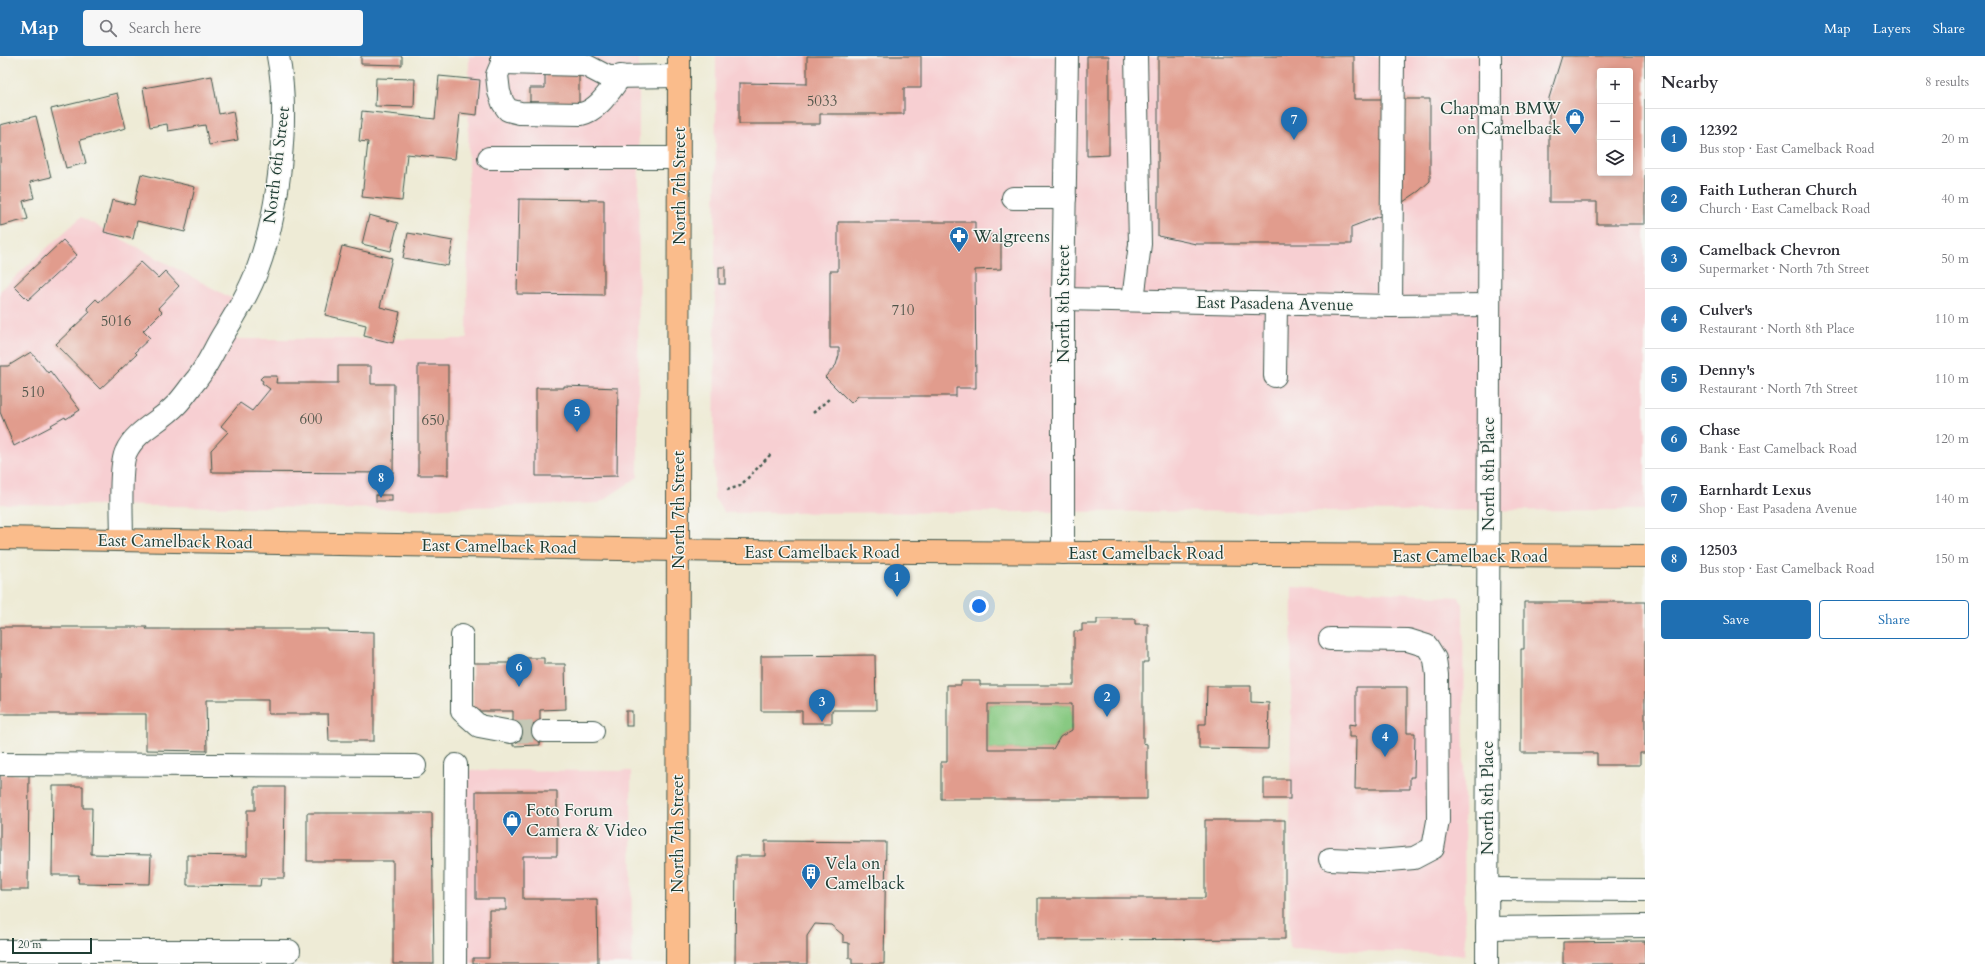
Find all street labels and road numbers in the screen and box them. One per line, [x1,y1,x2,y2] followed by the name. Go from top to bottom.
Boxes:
[258,104,295,225] street label: North 6th Street
[668,126,691,245] street label: North 7th Street
[1052,244,1075,363] street label: North 8th Street
[1196,291,1354,316] street label: East Pasadena Avenue
[1477,417,1500,531] street label: North 8th Place
[667,450,690,569] street label: North 7th Street
[97,529,253,554] street label: East Camelback Road
[421,534,577,559] street label: East Camelback Road
[744,541,900,564] street label: East Camelback Road
[1068,542,1224,565] street label: East Camelback Road
[1392,545,1548,568] street label: East Camelback Road
[1476,741,1499,855] street label: North 8th Place
[666,774,689,893] street label: North 7th Street

